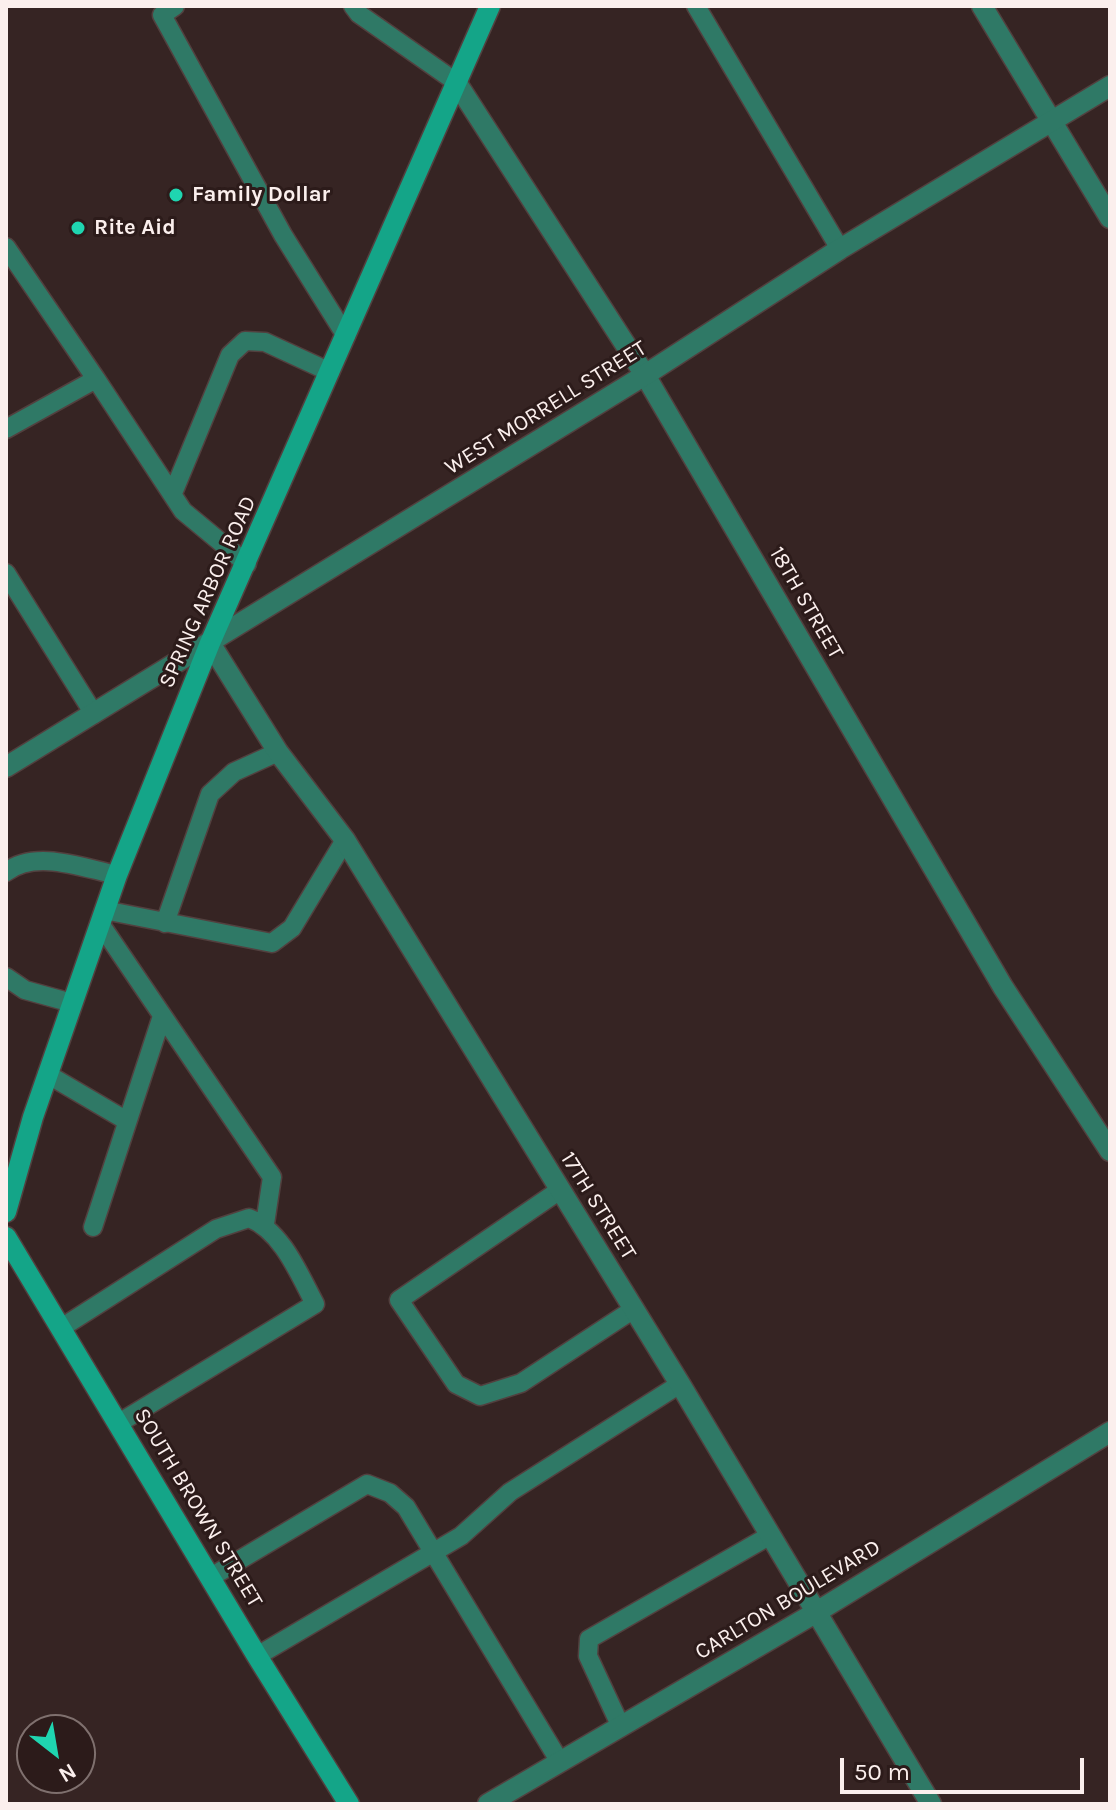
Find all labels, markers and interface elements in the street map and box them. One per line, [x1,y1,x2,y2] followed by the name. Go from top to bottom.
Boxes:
[192,182,330,208] place label: Family Dollar
[167,186,185,204] marker: Family Dollar
[94,215,176,241] place label: Rite Aid
[69,219,87,237] marker: Rite Aid
[440,335,652,481] street label: WEST MORRELL STREET
[154,492,262,692] street label: SPRING ARBOR ROAD
[763,542,849,664] street label: 18TH STREET
[554,1147,642,1265] street label: 17TH STREET
[128,1404,268,1612] street label: SOUTH BROWN STREET
[691,1534,885,1666] street label: CARLTON BOULEVARD
[16,1714,96,1794] north arrow
[844,1742,1088,1792] scale bar
[54,1758,81,1788] text: N
[854,1758,910,1786] text: 50 m

